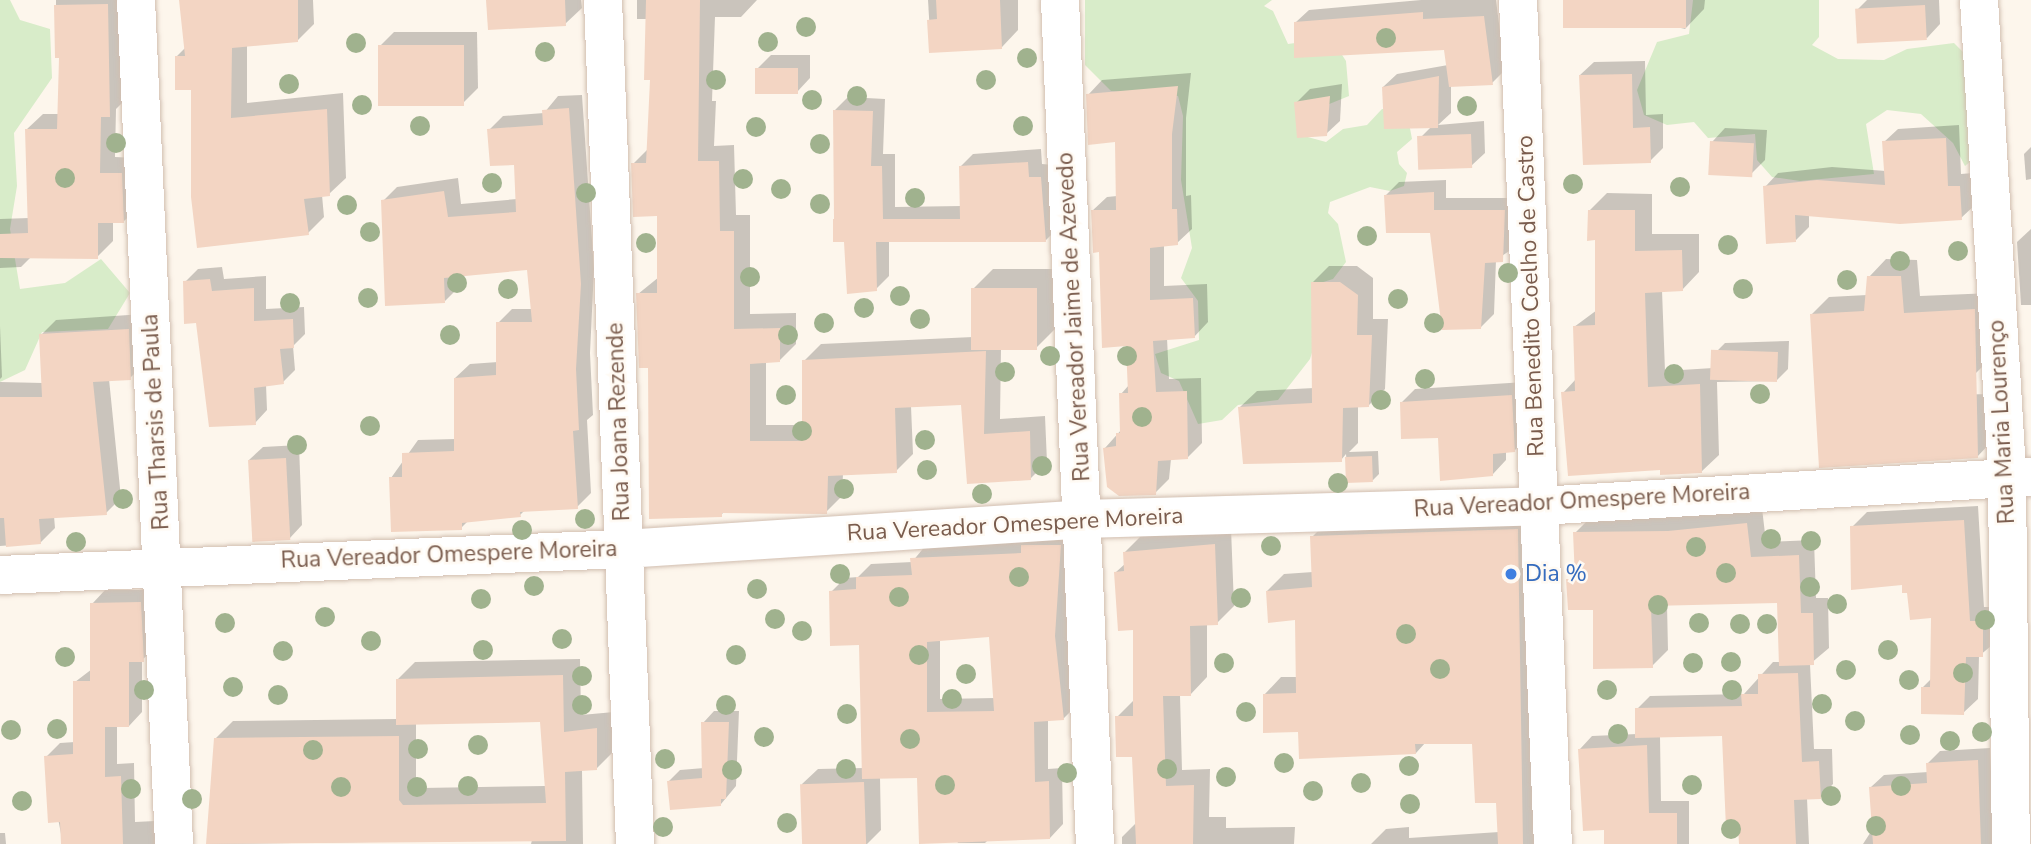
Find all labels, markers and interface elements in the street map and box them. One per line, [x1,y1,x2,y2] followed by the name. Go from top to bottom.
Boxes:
[1512,135,1550,457] street label: Rua Benedito Coelho de Castro
[1052,152,1096,482] street label: Rua Vereador Jaime de Azevedo
[137,313,175,531] street label: Rua Tharsis de Paula
[1983,319,2021,525] street label: Rua Maria Lourenço
[602,322,636,522] street label: Rua Joana Rezende
[1413,478,1751,524] street label: Rua Vereador Omespere Moreira
[846,502,1184,548] street label: Rua Vereador Omespere Moreira
[280,535,618,575] street label: Rua Vereador Omespere Moreira
[1525,560,1587,588] place label: Dia %
[1503,566,1519,582] marker: Dia %

